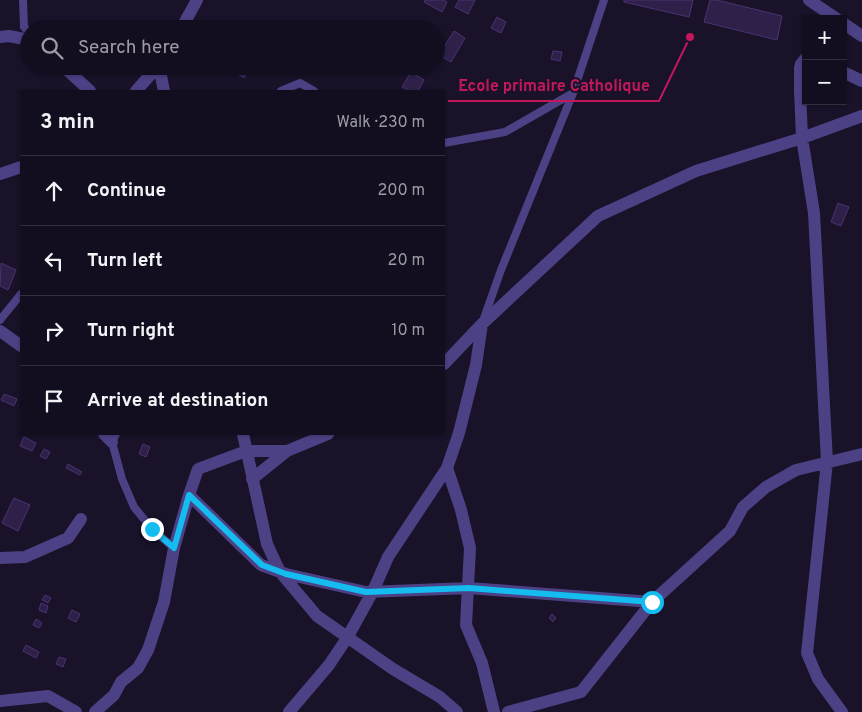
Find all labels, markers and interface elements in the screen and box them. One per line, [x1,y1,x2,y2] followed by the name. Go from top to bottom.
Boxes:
[802,15,847,105] map controls
[802,15,847,60] button: +
[20,20,445,75] search box
[38,34,66,62] icon: search
[78,36,180,60] text: Search here
[802,60,847,105] button: −
[448,70,659,101] callout: Ecole primaire Catholique
[458,77,650,97] text: Ecole primaire Catholique
[40,109,95,136] text: 3 min
[336,113,425,133] text: Walk · 230 m
[40,177,68,205] icon: ahead
[87,179,166,203] text: Continue
[377,181,425,201] text: 200 m
[40,247,68,275] icon: left
[87,249,163,273] text: Turn left
[388,251,425,271] text: 20 m
[40,317,68,345] icon: right
[87,319,175,343] text: Turn right
[391,321,425,341] text: 10 m
[40,387,68,415] icon: arrive
[87,389,268,413] text: Arrive at destination
[141,518,164,541] route end
[641,591,664,614] route start

